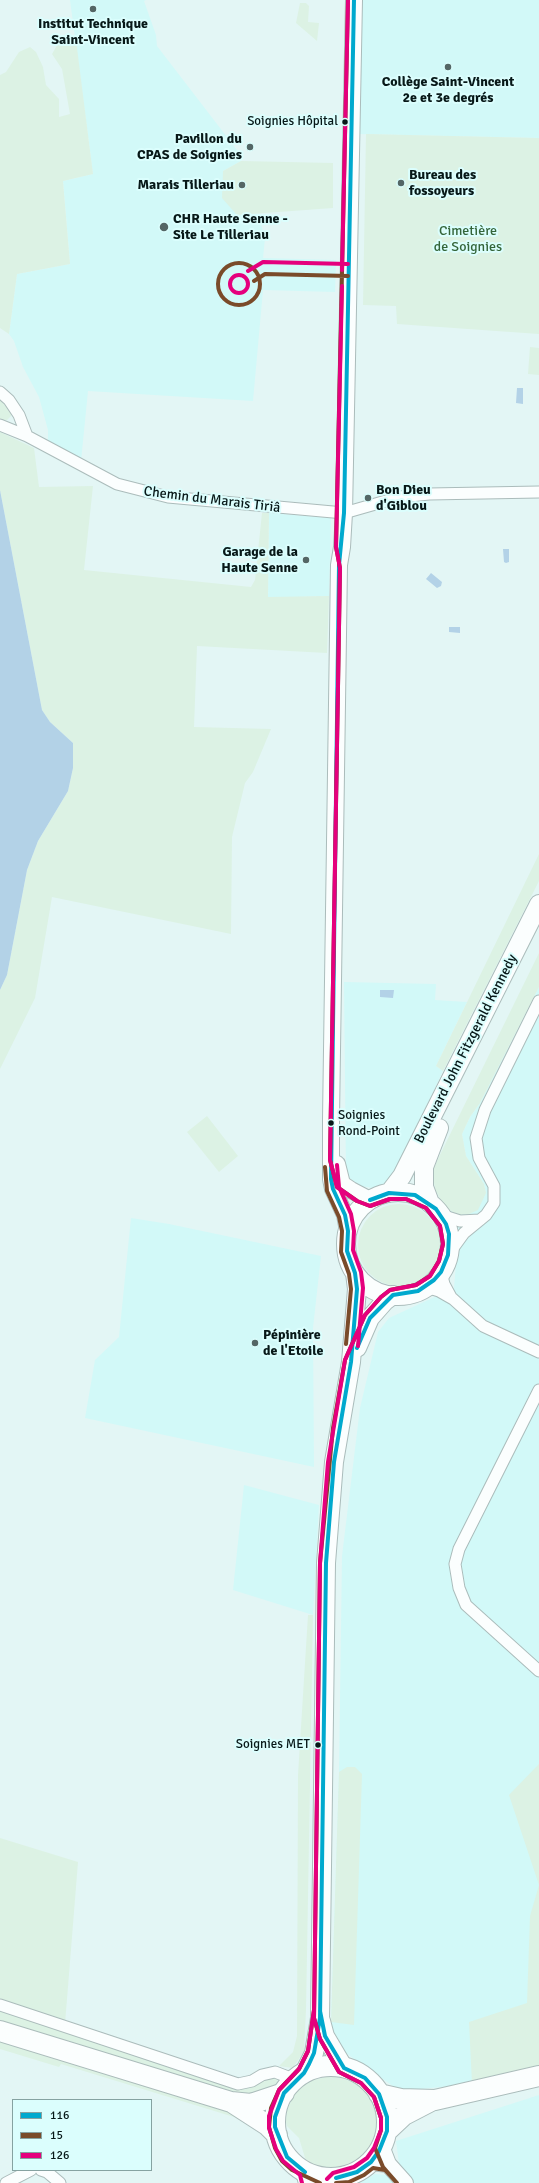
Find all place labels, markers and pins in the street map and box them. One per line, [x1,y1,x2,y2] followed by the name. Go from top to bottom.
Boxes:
[88,4,98,14] marker: Institut Technique Saint-Vincent
[38,16,148,48] place label: Institut Technique Saint-Vincent
[443,62,453,72] marker: Collège Saint-Vincent 2e et 3e degrés
[382,74,514,106] place label: Collège Saint-Vincent 2e et 3e degrés
[247,114,338,130] place label: Soignies Hôpital
[340,117,350,127] marker: Soignies Hôpital
[137,131,242,164] place label: Pavillon du CPAS de Soignies
[245,142,255,152] marker: Pavillon du CPAS de Soignies
[409,167,476,200] place label: Bureau des fossoyeurs
[137,177,234,193] place label: Marais Tilleriau
[396,178,406,188] marker: Bureau des fossoyeurs
[237,180,247,190] marker: Marais Tilleriau
[173,211,288,244] place label: CHR Haute Senne - Site Le Tilleriau
[158,221,170,233] marker: CHR Haute Senne - Site Le Tilleriau
[376,482,431,514] place label: Bon Dieu d'Giblou
[363,493,373,503] marker: Bon Dieu d'Giblou
[221,544,298,576] place label: Garage de la Haute Senne
[301,555,311,565] marker: Garage de la Haute Senne
[338,1108,400,1139] place label: Soignies Rond-Point
[326,1118,336,1128] marker: Soignies Rond-Point
[263,1327,323,1360] place label: Pépinière de l'Etoile
[250,1338,260,1348] marker: Pépinière de l'Etoile
[236,1737,310,1753] place label: Soignies MET
[313,1740,323,1750] marker: Soignies MET

